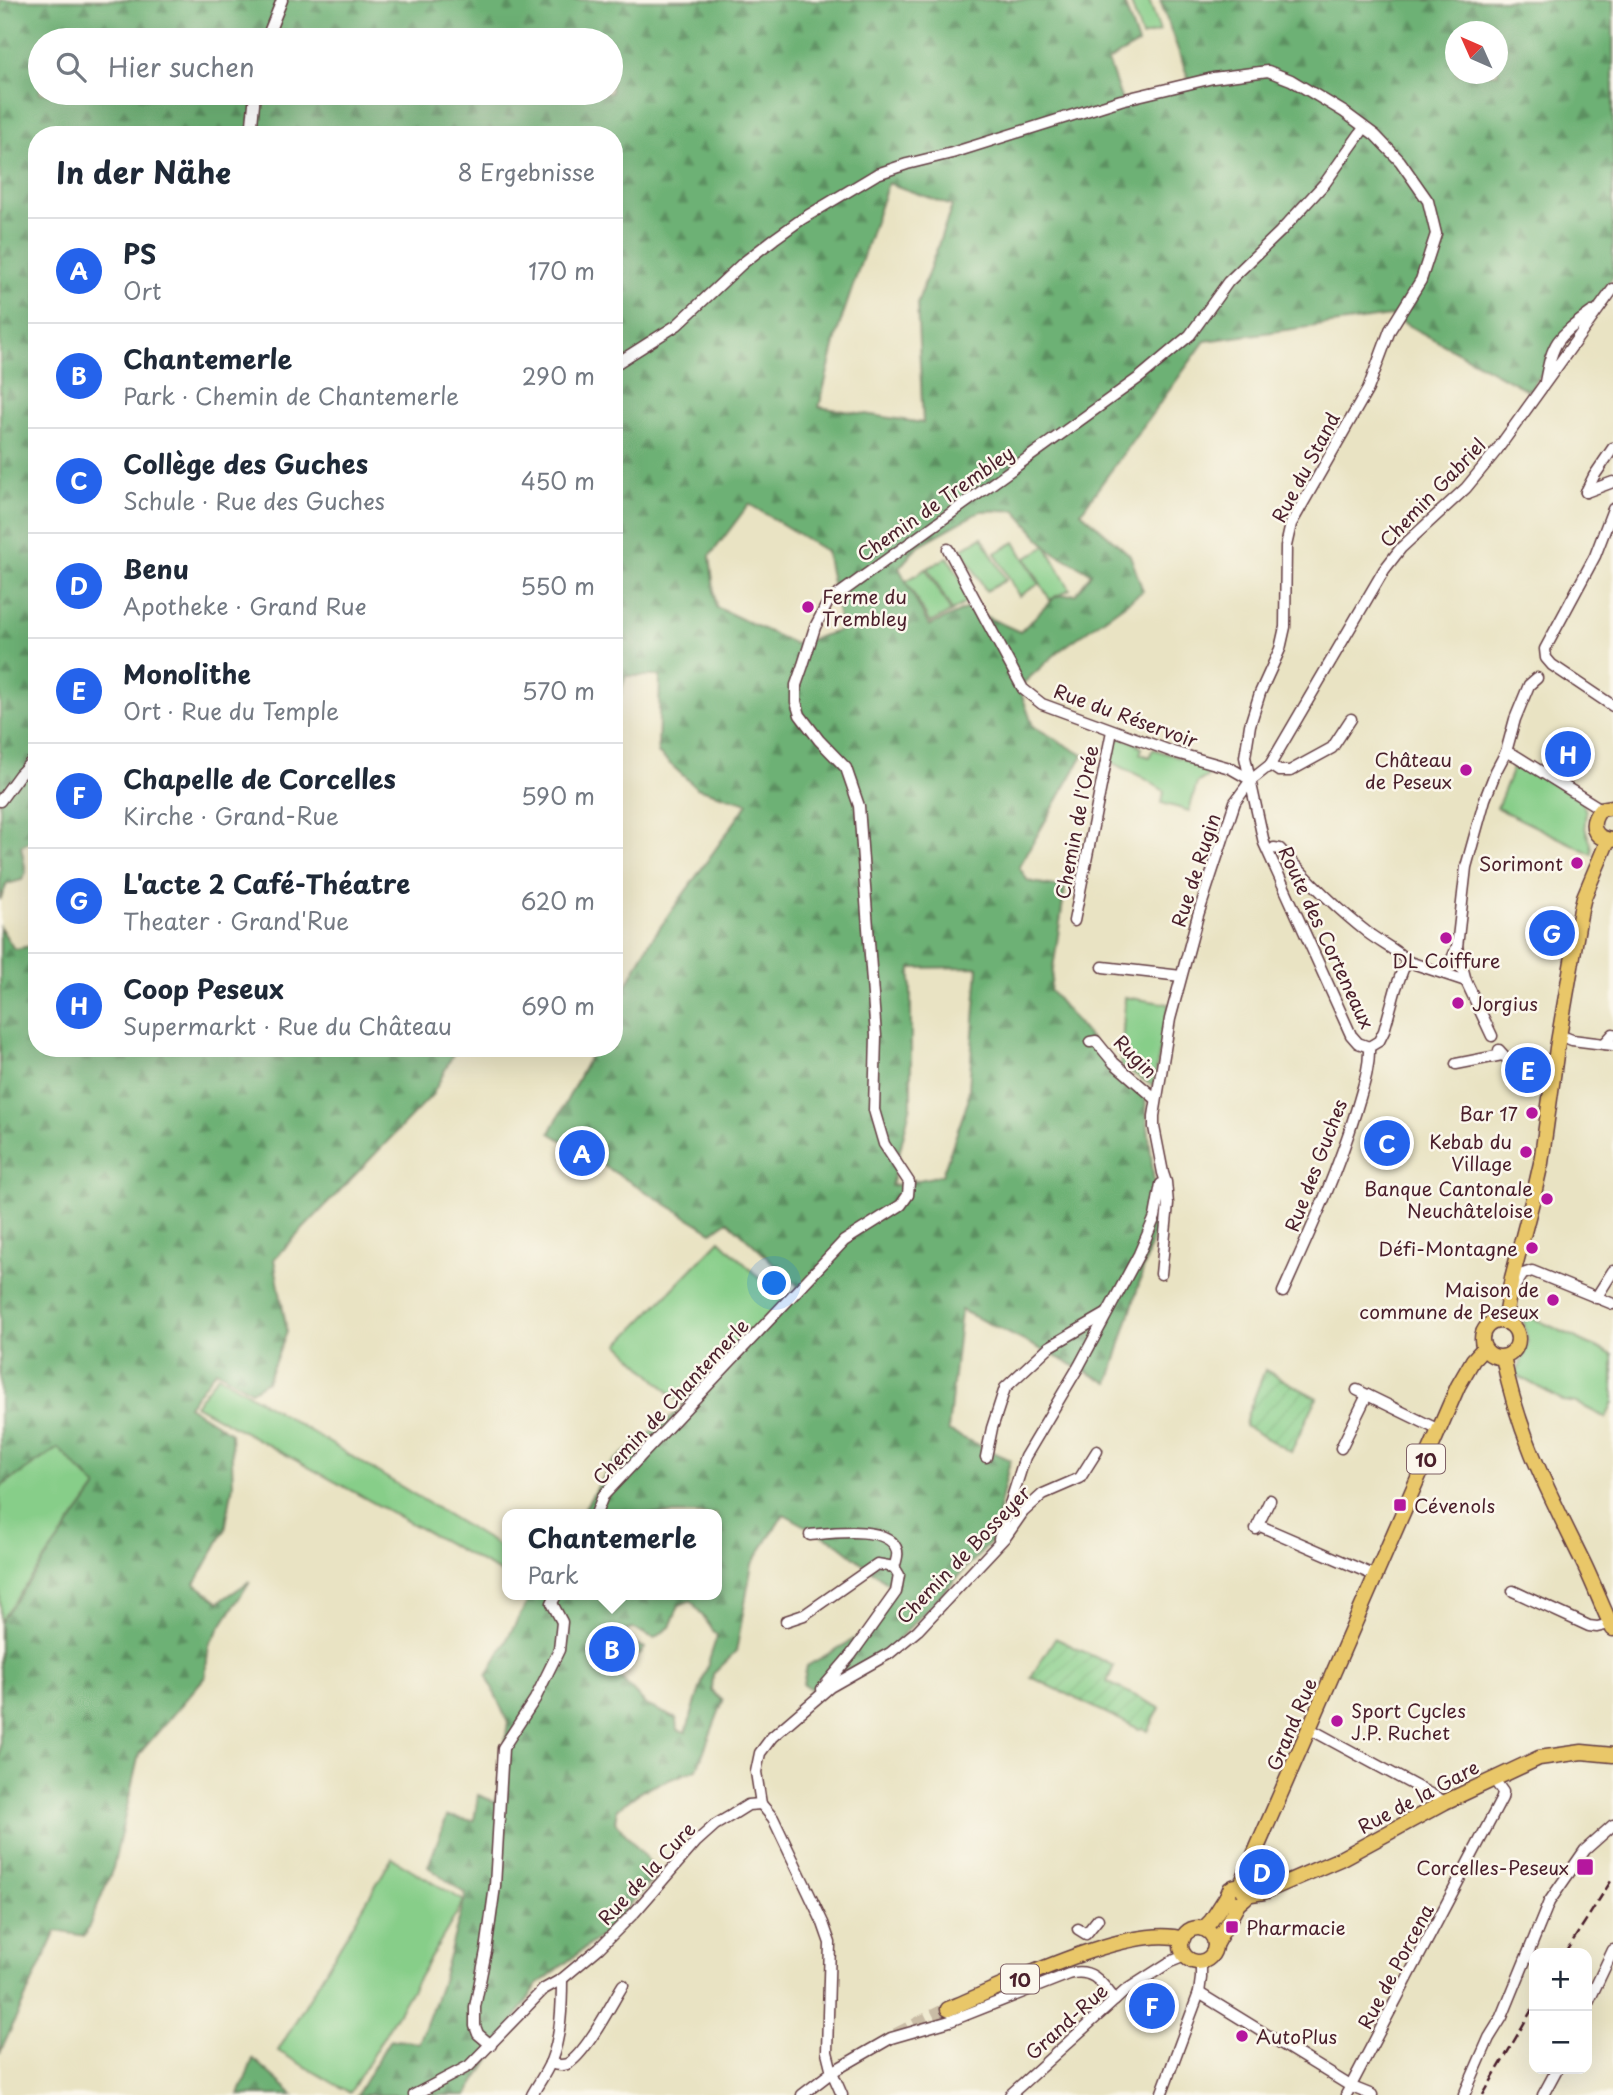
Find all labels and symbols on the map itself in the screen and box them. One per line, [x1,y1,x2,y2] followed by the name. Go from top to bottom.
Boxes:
[1445,21,1508,84] north arrow
[1264,407,1346,527] street label: Rue du Stand
[1373,431,1491,553] street label: Chemin Gabriel
[851,438,1019,568] street label: Chemin de Trembley
[822,582,907,632] place label: Ferme du Trembley
[800,599,816,615] marker: Ferme du Trembley
[1050,676,1202,754] street label: Rue du Réservoir
[1545,728,1591,780] pin: H
[1047,742,1105,902] street label: Chemin de l'Orée
[1365,745,1452,795] place label: Château de Peseux
[1458,762,1474,778] marker: Château de Peseux
[1164,810,1226,930] street label: Rue de Rugin
[1272,841,1382,1033] street label: Route des Corteneaux
[1479,849,1563,877] place label: Sorimont
[1569,855,1585,871] marker: Sorimont
[1529,907,1575,959] pin: G
[1438,930,1454,946] marker: DL Coiffure
[1392,946,1500,974] place label: DL Coiffure
[1472,989,1538,1017] place label: Jorgius
[1450,995,1466,1011] marker: Jorgius
[1108,1028,1164,1084] street label: Rugin
[1505,1044,1551,1096] pin: E
[1277,1095,1353,1235] street label: Rue des Guches
[1459,1099,1518,1127] place label: Bar 17
[1524,1105,1540,1121] marker: Bar 17
[1364,1117,1410,1169] pin: C
[559,1127,605,1179] pin: A
[1429,1127,1512,1177] place label: Kebab du Village
[1518,1144,1534,1160] marker: Kebab du Village
[1364,1174,1533,1224] place label: Banque Cantonale Neuchâteloise
[1539,1191,1555,1207] marker: Banque Cantonale Neuchâteloise
[1379,1234,1518,1262] place label: Défi-Montagne
[1524,1240,1540,1256] marker: Défi-Montagne
[757,1266,791,1300] your location
[1359,1275,1539,1325] place label: Maison de commune de Peseux
[1545,1292,1561,1308] marker: Maison de commune de Peseux
[585,1312,755,1490] street label: Chemin de Chantemerle
[1407,1444,1445,1474] road number: 10
[889,1478,1037,1629] street label: Chemin de Bosseyer
[1414,1491,1495,1519] place label: Cévenols
[1392,1497,1408,1513] marker: Cévenols
[589,1623,635,1675] pin: B
[1259,1673,1323,1775] street label: Grand Rue
[1351,1696,1466,1746] place label: Sport Cycles J.P. Ruchet
[1329,1713,1345,1729] marker: Sport Cycles J.P. Ruchet
[1352,1752,1484,1840] street label: Rue de la Gare
[591,1815,701,1931] street label: Rue de la Cure
[1239,1846,1285,1898] pin: D
[1416,1853,1569,1881] place label: Corcelles-Peseux
[1575,1857,1595,1877] marker: Corcelles-Peseux
[1350,1898,1440,2034] street label: Rue de Porcena
[1246,1913,1346,1941] place label: Pharmacie
[1224,1919,1240,1935] marker: Pharmacie
[1001,1965,1039,1994] road number: 10
[1018,1976,1114,2066] street label: Grand-Rue
[1129,1980,1175,2032] pin: F
[1256,2022,1337,2050] place label: AutoPlus
[1234,2028,1250,2044] marker: AutoPlus

